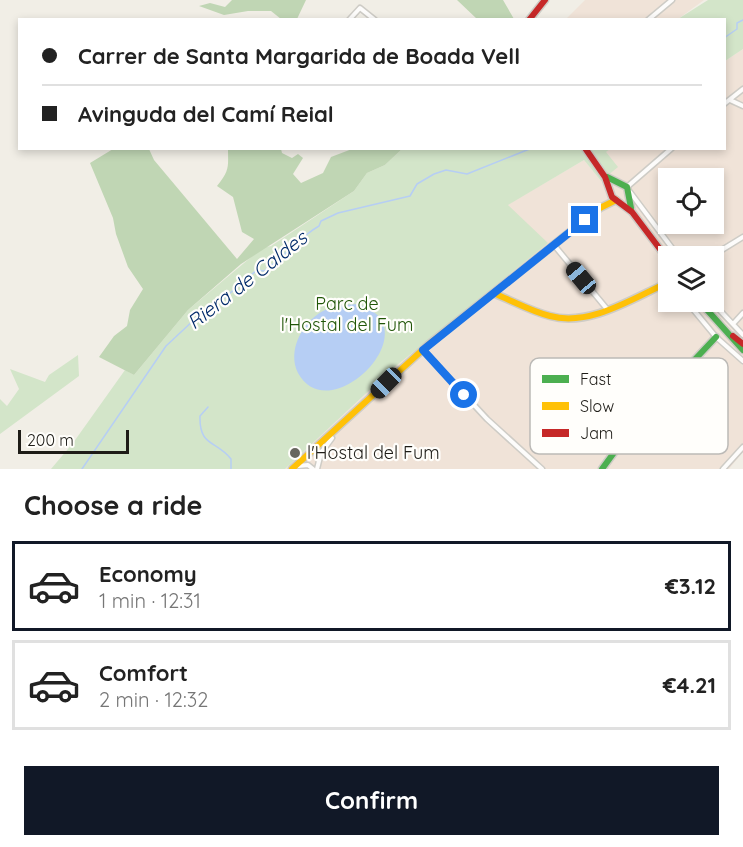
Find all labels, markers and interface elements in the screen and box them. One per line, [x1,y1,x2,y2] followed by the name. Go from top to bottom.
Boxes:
[78,42,520,70] text: Carrer de Santa Margarida de Boada Vell
[78,100,334,128] text: Avinguda del Camí Reial
[658,168,724,312] map controls
[658,168,724,234] button: locate
[571,206,598,233] route end
[182,224,313,334] water label: Riera de Caldes
[658,246,724,312] button: layers
[563,258,599,298] car
[281,292,413,336] park label: Parc de l'Hostal del Fum
[530,358,728,454] legend
[367,364,405,402] car
[580,369,611,389] text: Fast
[450,381,477,408] route start
[580,396,614,416] text: Slow
[580,423,613,443] text: Jam
[18,427,129,454] scale bar
[27,430,74,450] text: 200 m
[307,441,440,464] place label: l'Hostal del Fum
[288,446,302,460] marker: l'Hostal del Fum
[24,488,202,522] text: Choose a ride
[27,559,81,613] icon: car
[99,560,197,588] text: Economy
[665,572,716,600] text: €3.12
[99,588,201,613] text: 1 min · 12:31
[27,658,81,712] icon: car
[99,659,188,687] text: Comfort
[663,671,716,699] text: €4.21
[99,687,208,712] text: 2 min · 12:32
[24,766,719,835] button: Confirm

